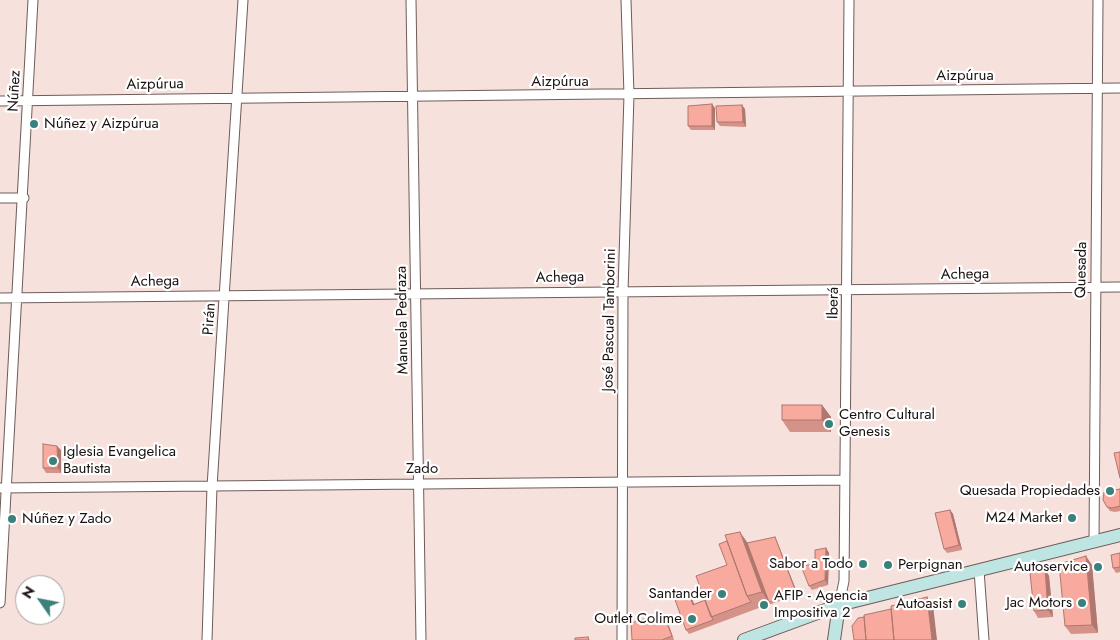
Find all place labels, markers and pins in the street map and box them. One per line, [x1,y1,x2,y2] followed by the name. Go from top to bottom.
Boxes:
[44,115,159,133] place label: Núñez y Aizpúrua
[28,118,40,130] marker: Núñez y Aizpúrua
[839,406,935,441] place label: Centro Cultural Genesis
[823,418,835,430] marker: Centro Cultural Genesis
[63,443,176,478] place label: Iglesia Evangelica Bautista
[47,455,59,467] marker: Iglesia Evangelica Bautista
[960,482,1100,500] place label: Quesada Propiedades
[1104,485,1116,497] marker: Quesada Propiedades
[986,509,1062,527] place label: M24 Market
[22,510,112,528] place label: Núñez y Zado
[1066,512,1078,524] marker: M24 Market
[6,513,18,525] marker: Núñez y Zado
[769,555,853,573] place label: Sabor a Todo
[898,556,963,574] place label: Perpignan
[857,558,869,570] marker: Sabor a Todo
[1014,558,1088,576] place label: Autoservice
[882,559,894,571] marker: Perpignan
[1092,561,1104,573] marker: Autoservice
[649,585,712,603] place label: Santander
[774,587,868,622] place label: AFIP - Agencia Impositiva 2
[716,588,728,600] marker: Santander
[1006,594,1072,612] place label: Jac Motors
[896,595,952,613] place label: Autoasist
[1076,597,1088,609] marker: Jac Motors
[956,598,968,610] marker: Autoasist
[758,599,770,611] marker: AFIP - Agencia Impositiva 2
[594,610,682,628] place label: Outlet Colime
[686,613,698,625] marker: Outlet Colime

